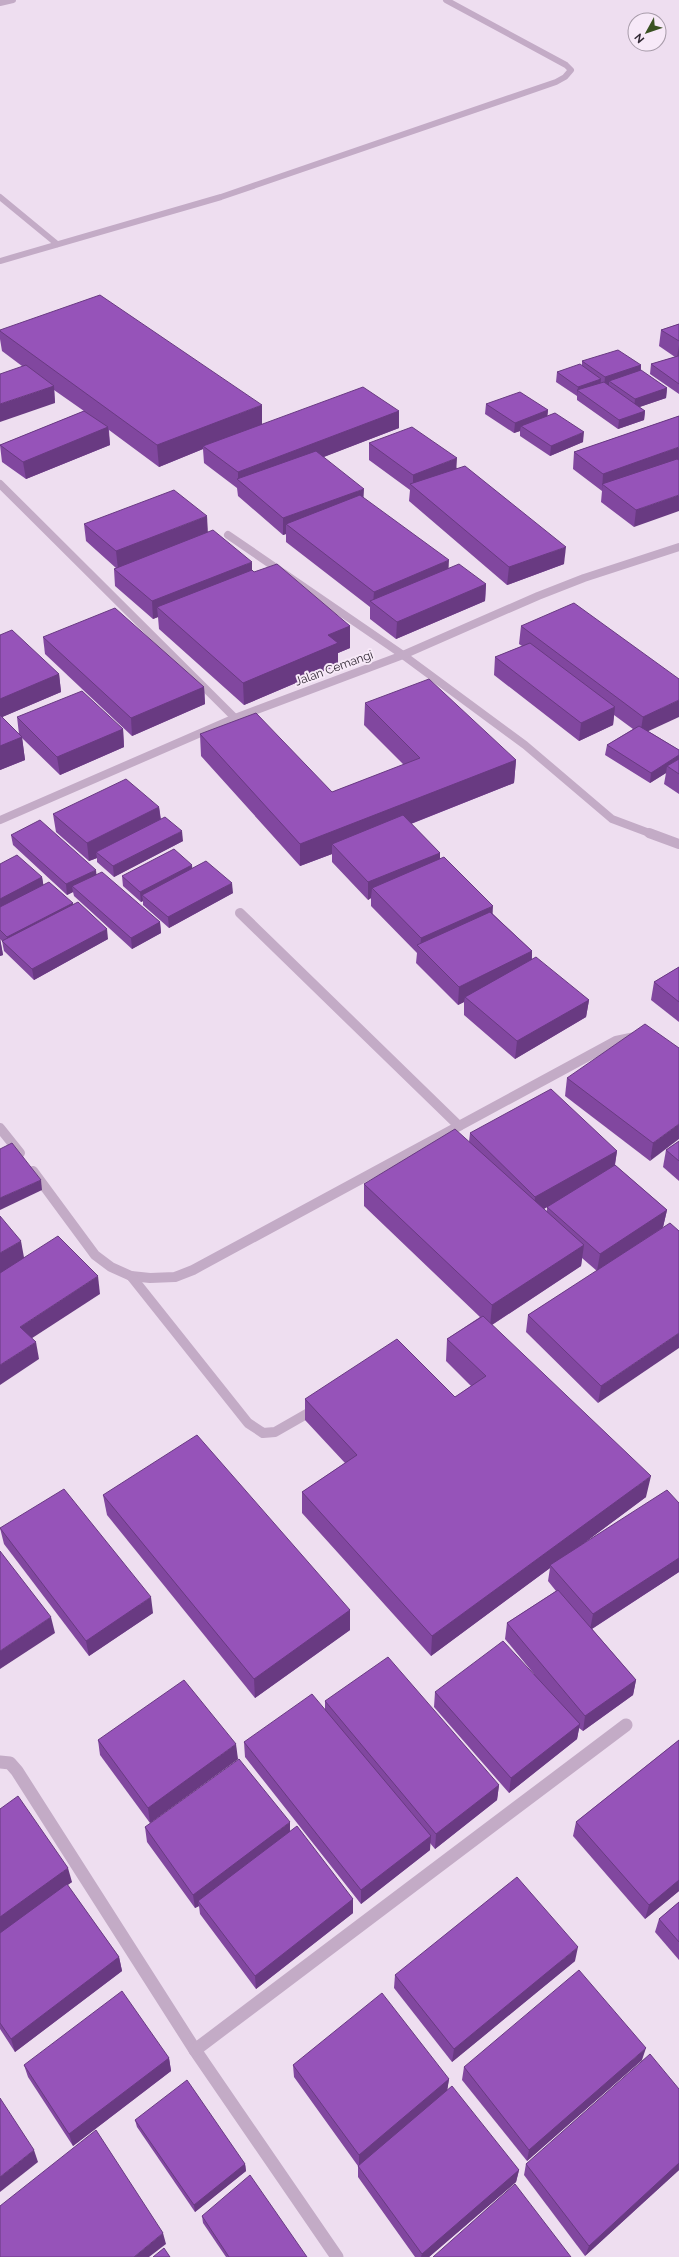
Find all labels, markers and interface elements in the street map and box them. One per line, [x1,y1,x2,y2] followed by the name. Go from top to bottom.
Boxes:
[627,12,667,52] north arrow
[632,31,647,46] text: N
[293,647,375,689] street label: Jalan Cemangi

